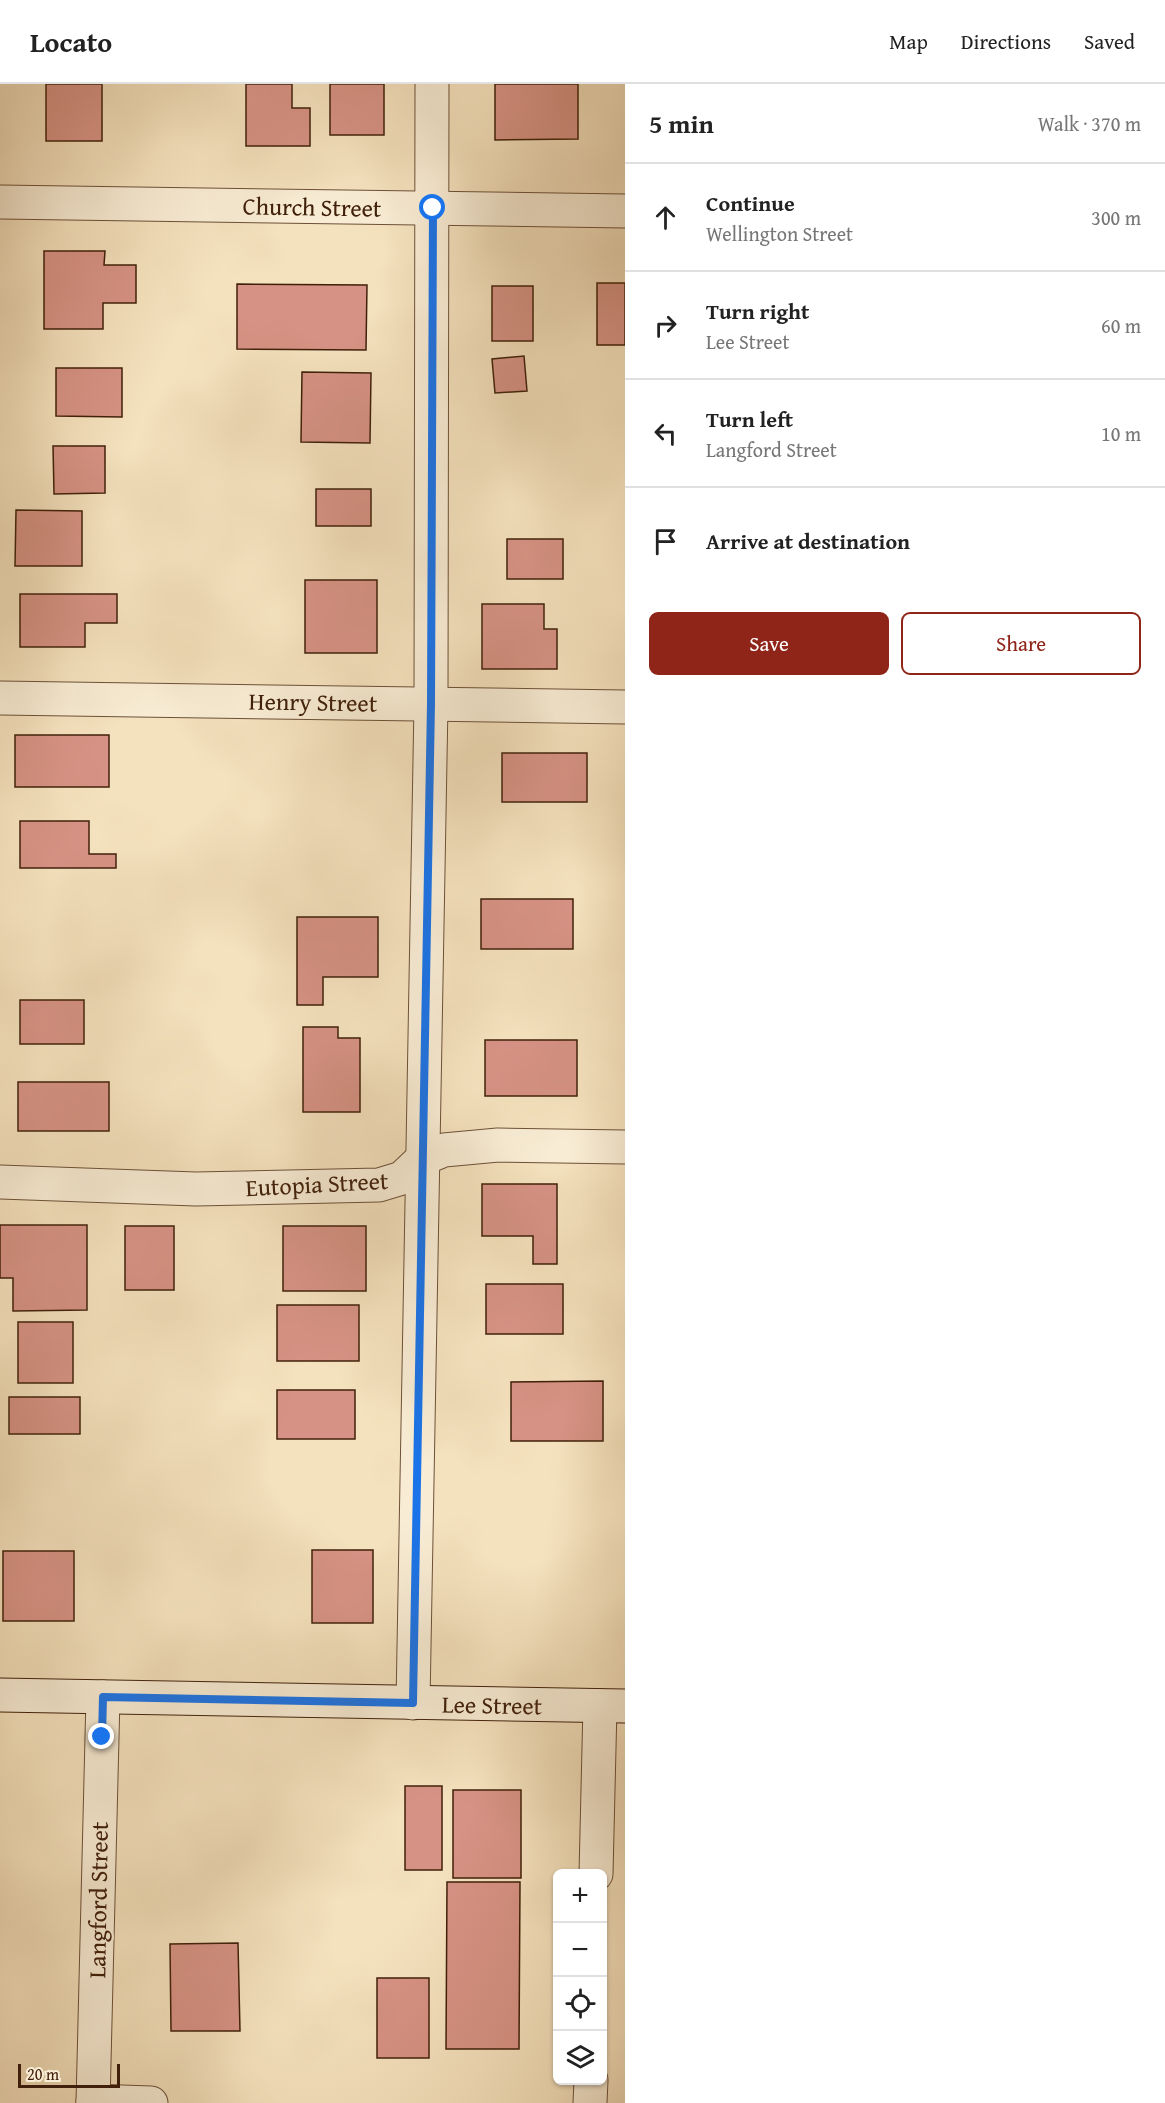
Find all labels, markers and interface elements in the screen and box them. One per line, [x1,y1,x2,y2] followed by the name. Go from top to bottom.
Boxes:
[30,21,112,62] text: Locato
[889,26,928,57] text: Map
[961,26,1051,57] text: Directions
[1084,26,1135,57] text: Saved
[649,104,714,143] text: 5 min
[1038,109,1141,138] text: Walk · 370 m
[706,187,795,219] text: Continue
[242,188,382,226] street label: Church Street
[419,194,445,220] route start
[649,201,682,234] icon: ahead
[1091,203,1141,232] text: 300 m
[706,219,853,248] text: Wellington Street
[706,295,809,327] text: Turn right
[649,309,682,342] icon: right
[1101,311,1141,340] text: 60 m
[706,327,790,356] text: Lee Street
[706,403,793,435] text: Turn left
[649,417,682,450] icon: left
[1101,419,1141,448] text: 10 m
[706,435,837,464] text: Langford Street
[649,525,682,558] icon: arrive
[706,525,910,557] text: Arrive at destination
[649,612,889,675] button: Save
[901,612,1141,675] button: Share
[248,683,378,721] street label: Henry Street
[245,1163,390,1205] street label: Eutopia Street
[442,1687,543,1723] street label: Lee Street
[88,1723,114,1749] route end
[79,1821,117,1979] street label: Langford Street
[553,1869,607,2085] map controls
[553,1869,607,1923] button: +
[553,1923,607,1977] button: −
[553,1977,607,2031] button: locate
[553,2031,607,2085] button: layers
[18,2061,120,2088] scale bar
[27,2062,59,2086] text: 20 m

